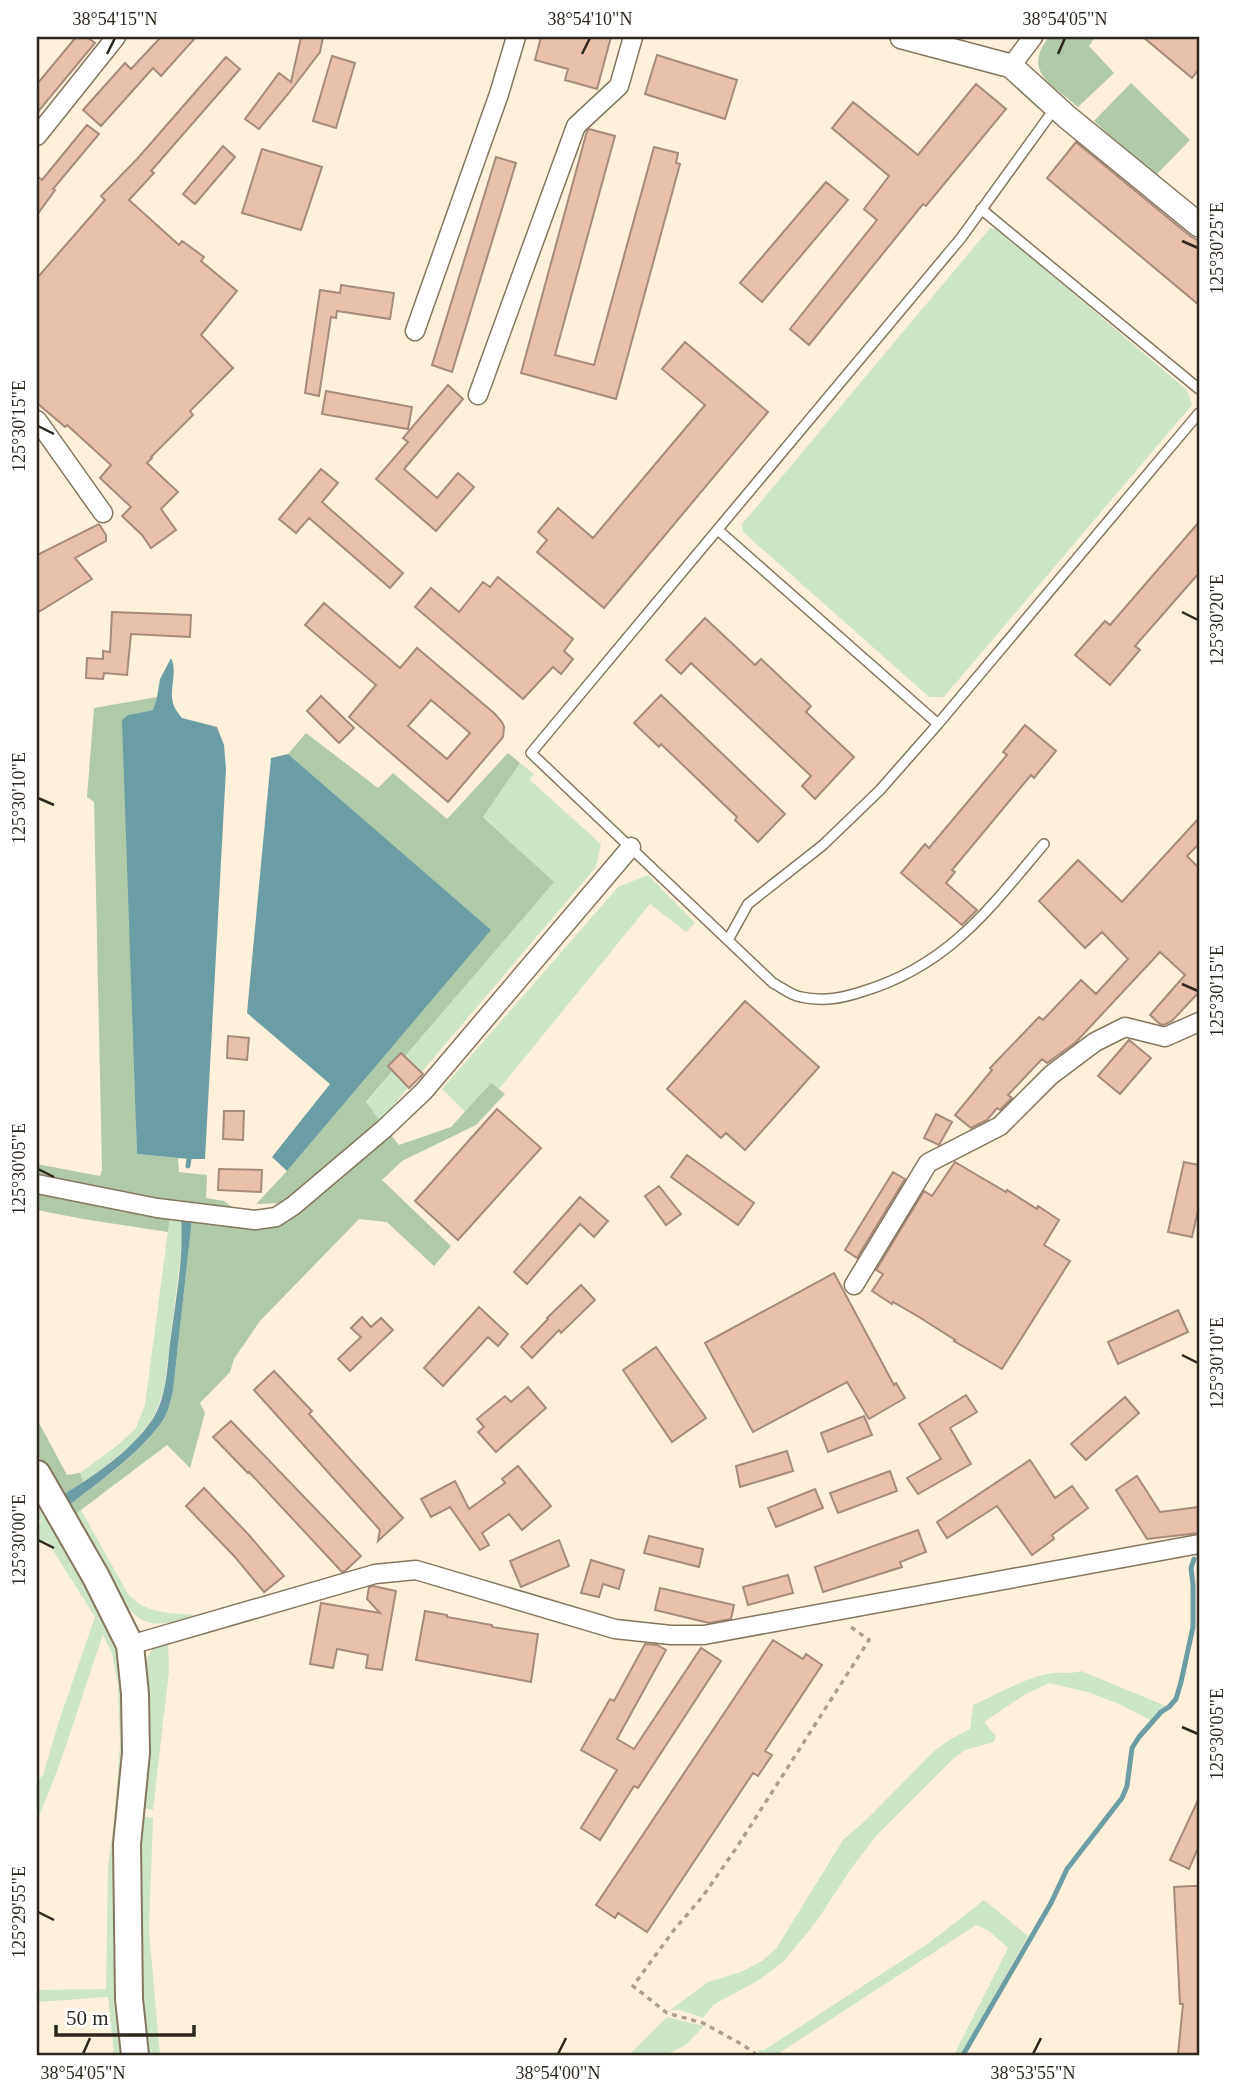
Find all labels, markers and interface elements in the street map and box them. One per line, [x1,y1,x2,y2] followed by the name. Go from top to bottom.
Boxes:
[73,9,157,29] text: 38°54'15"N
[548,9,632,29] text: 38°54'10"N
[1023,9,1107,29] text: 38°54'05"N
[1207,202,1227,294] text: 125°30'25"E
[9,380,29,472] text: 125°30'15"E
[1207,574,1227,666] text: 125°30'20"E
[9,752,29,844] text: 125°30'10"E
[1207,945,1227,1037] text: 125°30'15"E
[9,1123,29,1215] text: 125°30'05"E
[1207,1317,1227,1409] text: 125°30'10"E
[9,1494,29,1586] text: 125°30'00"E
[1207,1688,1227,1780] text: 125°30'05"E
[9,1866,29,1958] text: 125°29'55"E
[56,1994,194,2038] scale bar
[66,2006,109,2030] text: 50 m
[41,2063,125,2083] text: 38°54'05"N
[516,2063,600,2083] text: 38°54'00"N
[991,2063,1075,2083] text: 38°53'55"N

